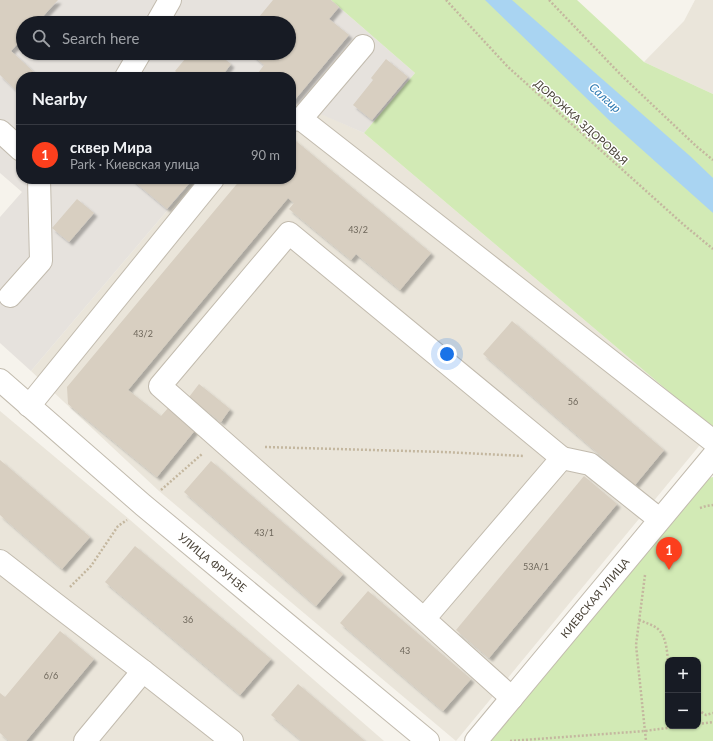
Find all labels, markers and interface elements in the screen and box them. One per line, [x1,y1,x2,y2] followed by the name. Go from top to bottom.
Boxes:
[16,16,296,60] search box
[30,27,52,49] icon: search
[62,29,139,47] text: Search here
[532,76,631,167] street label: ДОРОЖКА ЗДОРОВЬЯ
[586,79,624,116] water label: Салгир
[32,88,87,109] text: Nearby
[70,138,152,156] text: сквер Мира
[41,147,49,163] text: 1
[251,147,280,163] text: 90 m
[70,156,200,172] text: Park · Киевская улица
[348,224,368,235] house number: 43/2
[133,328,153,339] house number: 43/2
[437,344,457,364] your location
[568,396,578,407] house number: 56
[254,527,274,538] house number: 43/1
[176,530,249,594] street label: УЛИЦА ФРУНЗЕ
[656,537,682,570] pin: 1
[557,555,632,640] street label: КИЕВСКАЯ УЛИЦА
[523,561,549,572] house number: 53А/1
[183,614,193,625] house number: 36
[400,645,410,656] house number: 43
[665,657,701,729] map controls
[665,657,701,693] button: +
[44,670,58,681] house number: 6/6
[665,693,701,729] button: −

